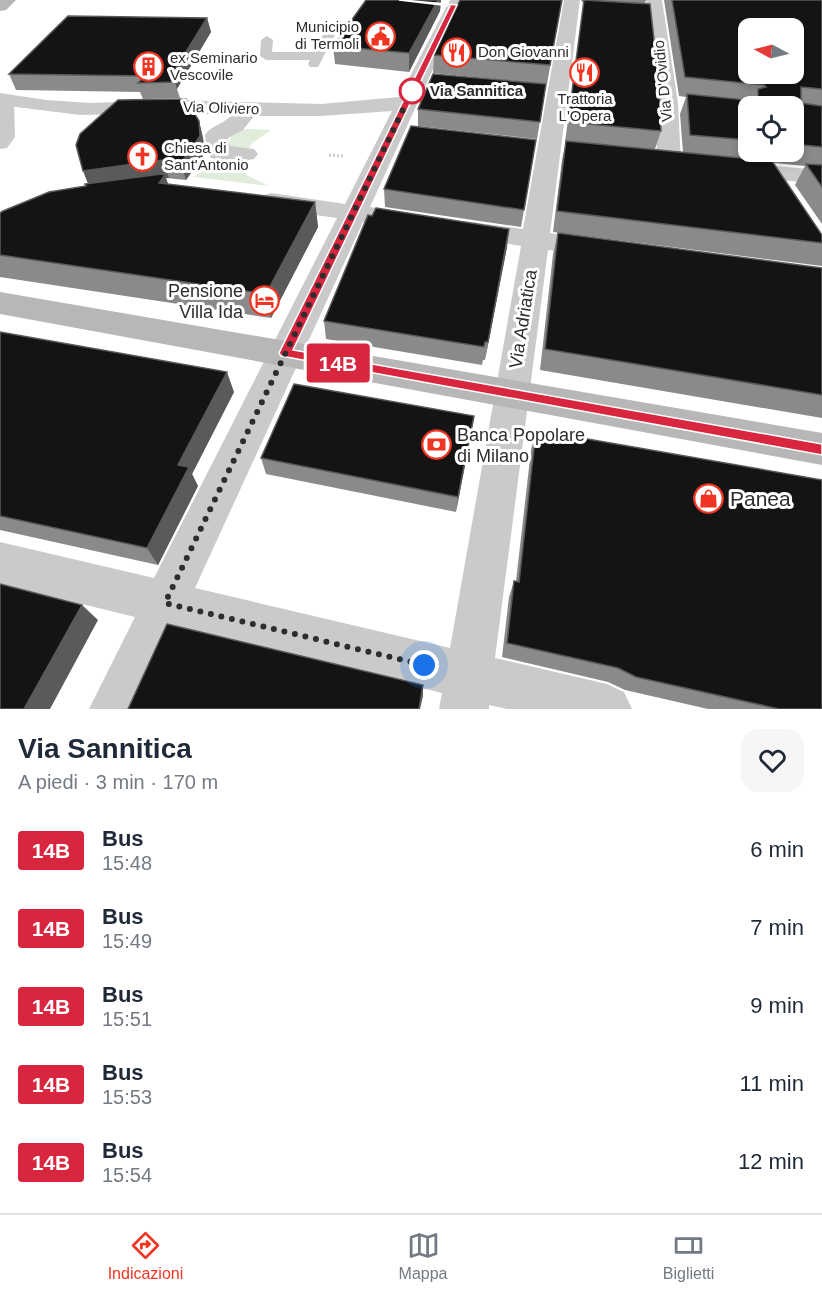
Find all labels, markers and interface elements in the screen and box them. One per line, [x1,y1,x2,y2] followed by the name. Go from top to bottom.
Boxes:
[295,18,359,52] place label: Municipio di Termoli
[738,18,804,84] north arrow
[738,18,804,162] map controls
[364,20,396,52] public building icon: Municipio di Termoli
[441,36,473,68] restaurant icon: Don Giovanni
[650,39,675,123] street label: Via D'Ovidio
[478,43,569,60] place label: Don Giovanni
[170,49,258,83] place label: ex Seminario Vescovile
[133,51,165,83] building icon: ex Seminario Vescovile
[569,56,601,88] restaurant icon: Trattoria L'Opera
[399,78,425,104] marker: Via Sannitica
[430,82,524,99] place label: Via Sannitica
[557,90,613,124] place label: Trattoria L'Opera
[738,96,804,162] button: locate
[183,98,260,117] street label: Via Oliviero
[164,139,249,173] place label: Chiesa di Sant'Antonio
[127,141,159,173] church icon: Chiesa di Sant'Antonio
[505,267,541,370] street label: Via Adriatica
[168,281,244,322] place label: Pensione Villa Ida
[248,285,280,317] hotel icon: Pensione Villa Ida
[304,344,372,382] line badge: 14B
[319,352,357,375] text: 14B
[457,425,585,466] place label: Banca Popolare di Milano
[420,429,452,461] bank icon: Banca Popolare di Milano
[693,483,725,515] shop icon: Panea
[730,487,791,510] place label: Panea
[409,650,439,680] your location
[741,729,804,792] button: heart
[18,733,192,764] text: Via Sannitica
[18,771,218,793] text: A piedi · 3 min · 170 m
[102,826,144,851] text: Bus
[750,837,804,862] text: 6 min
[32,839,70,862] text: 14B
[102,852,152,874] text: 15:48
[102,904,144,929] text: Bus
[750,915,804,940] text: 7 min
[32,917,70,940] text: 14B
[102,930,152,952] text: 15:49
[102,982,144,1007] text: Bus
[750,993,804,1018] text: 9 min
[32,995,70,1018] text: 14B
[102,1008,152,1030] text: 15:51
[102,1060,144,1085] text: Bus
[740,1071,804,1096] text: 11 min
[32,1073,70,1096] text: 14B
[102,1086,152,1108] text: 15:53
[102,1138,144,1163] text: Bus
[738,1149,804,1174] text: 12 min
[32,1151,70,1174] text: 14B
[102,1164,152,1186] text: 15:54
[108,1229,183,1283] tab: Indicazioni
[399,1229,447,1283] tab: Mappa
[663,1229,714,1283] tab: Biglietti

